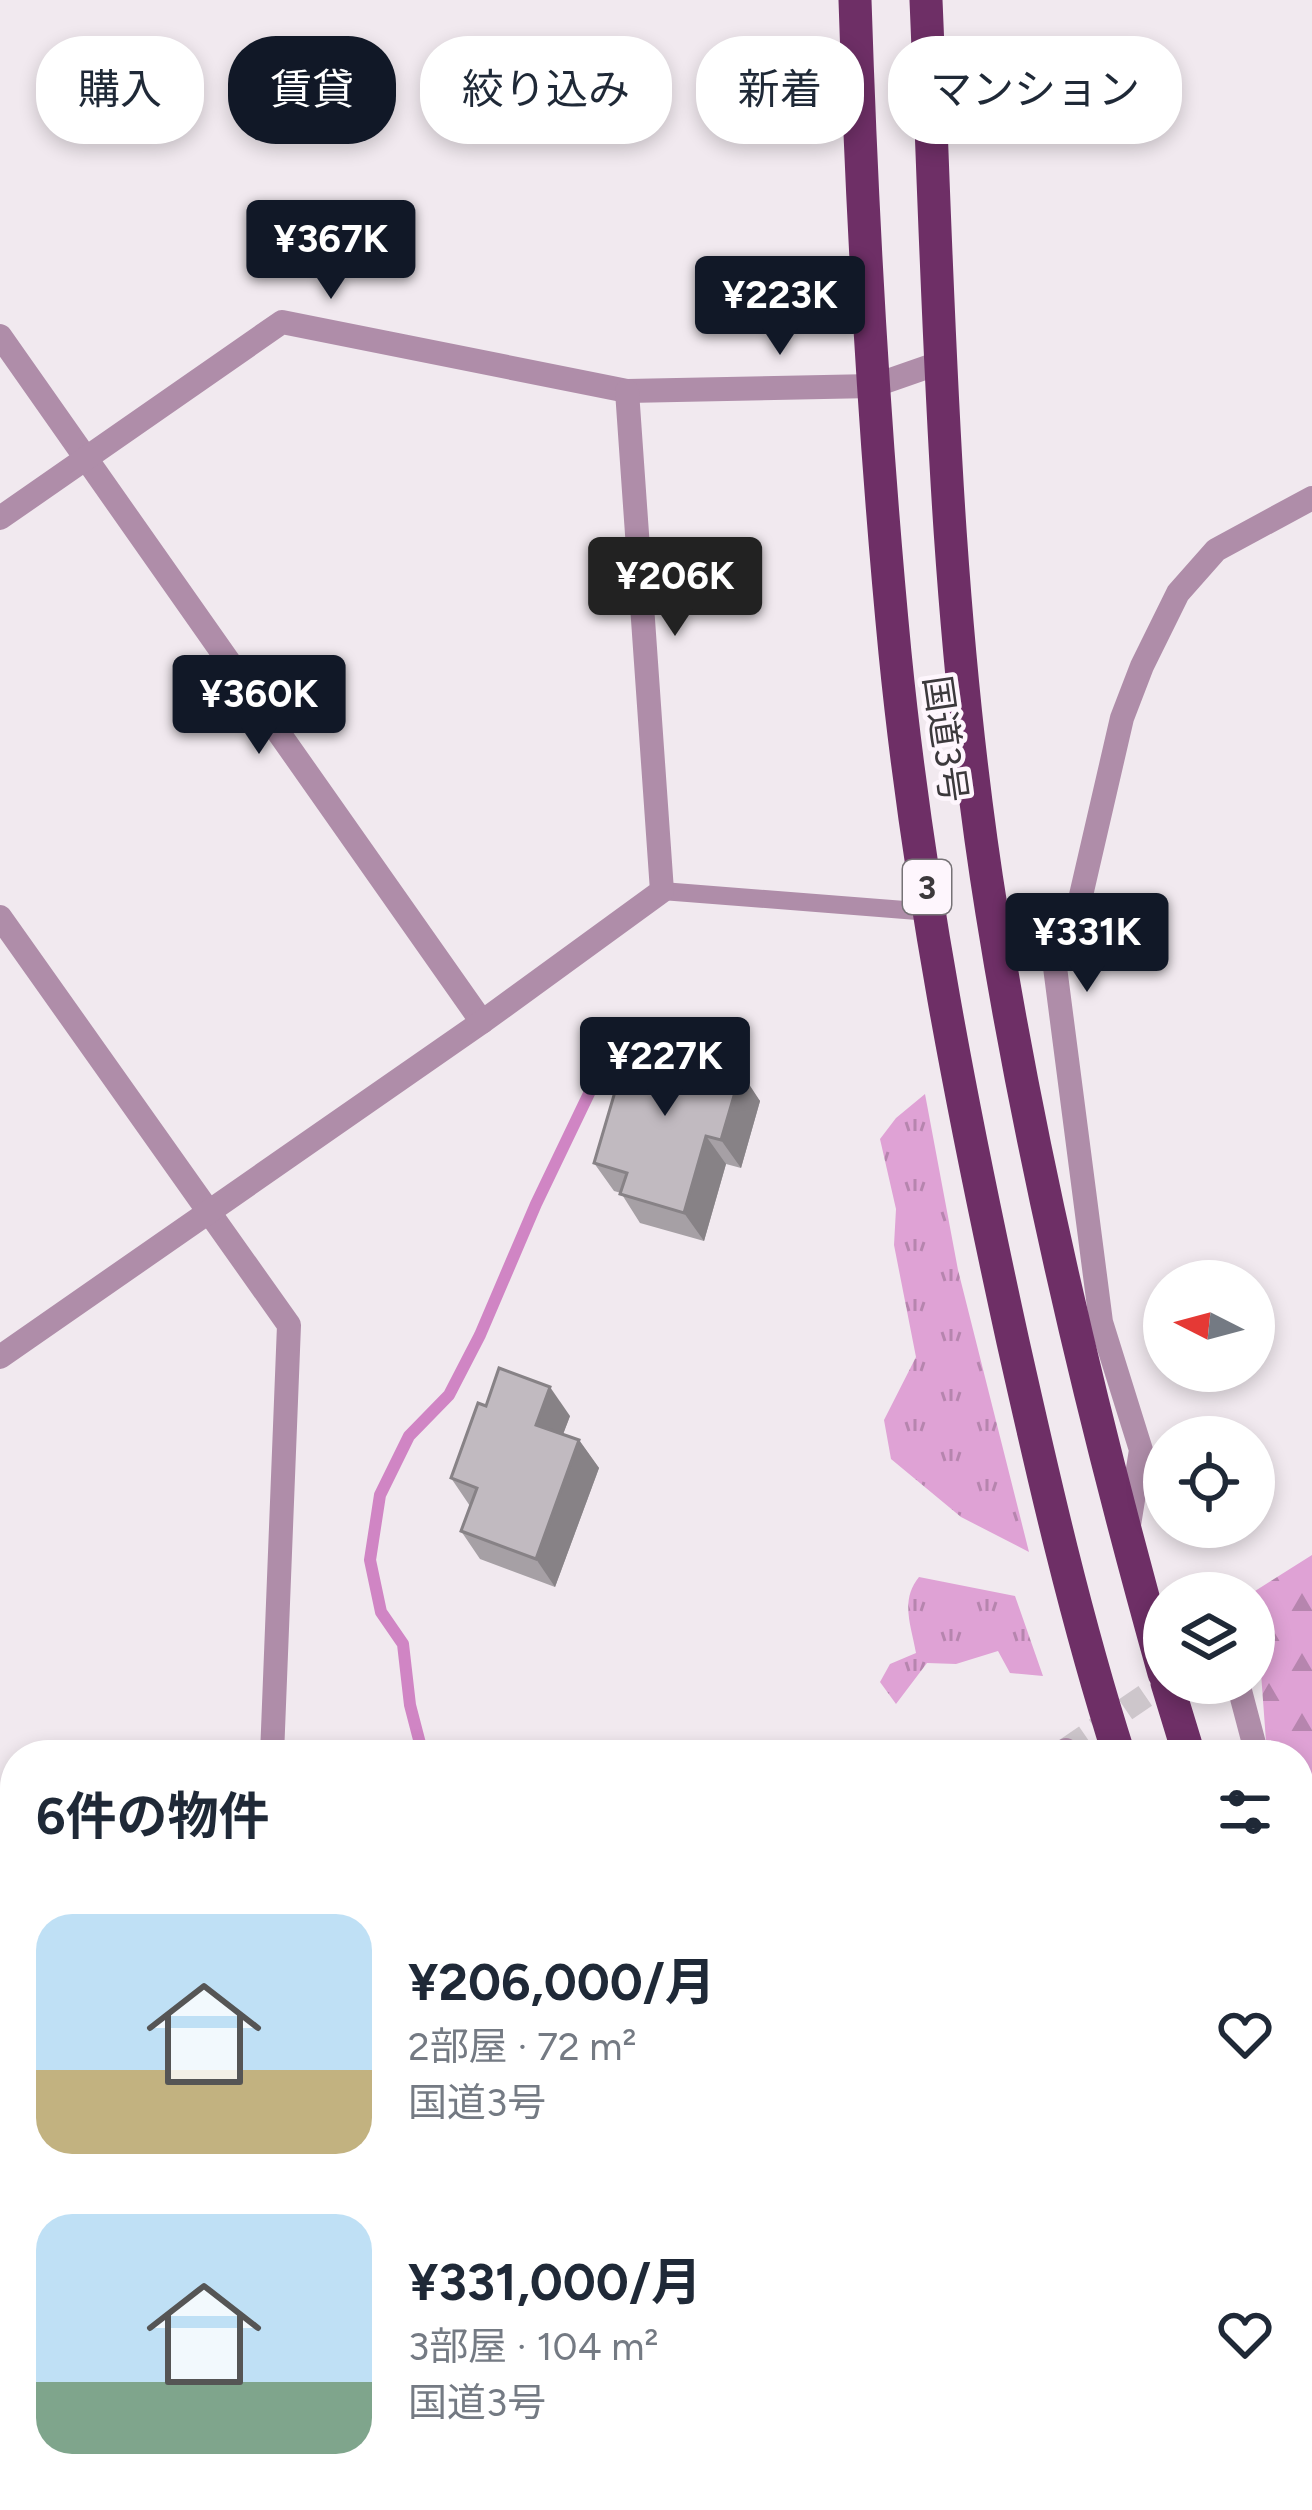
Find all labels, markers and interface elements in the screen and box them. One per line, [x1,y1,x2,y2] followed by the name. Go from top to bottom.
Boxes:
[36,36,204,144] chip: 購入
[228,36,396,144] chip: 賃貸
[420,36,672,144] chip: 絞り込み
[696,36,864,144] chip: 新着
[888,36,1182,144] chip: マンション
[247,200,415,302] pin: ¥367K
[273,215,389,262] text: ¥367K
[696,256,864,358] pin: ¥223K
[722,271,838,318] text: ¥223K
[591,537,759,639] pin: ¥206K
[615,552,735,599] text: ¥206K
[175,655,343,757] pin: ¥360K
[200,670,318,717] text: ¥360K
[915,673,976,805] street label: 国道3号
[903,860,951,914] road number: 3
[1003,893,1171,995] pin: ¥331K
[1032,908,1142,955] text: ¥331K
[581,1017,749,1119] pin: ¥227K
[607,1032,723,1079] text: ¥227K
[1143,1260,1275,1392] north arrow
[1143,1260,1275,1704] map controls
[1143,1416,1275,1548] button: locate
[1143,1572,1275,1704] button: layers
[1212,1779,1278,1845] icon: filters
[36,1786,270,1847] text: 6件の物件
[408,1952,716,2013] text: ¥206,000/月
[132,1962,276,2106] icon: home
[1212,2001,1278,2067] icon: heart
[408,2023,637,2070] text: 2部屋 · 72 m²
[408,2079,546,2126] text: 国道3号
[408,2252,702,2313] text: ¥331,000/月
[132,2262,276,2406] icon: home
[1212,2301,1278,2367] icon: heart
[408,2323,659,2370] text: 3部屋 · 104 m²
[408,2379,546,2426] text: 国道3号

